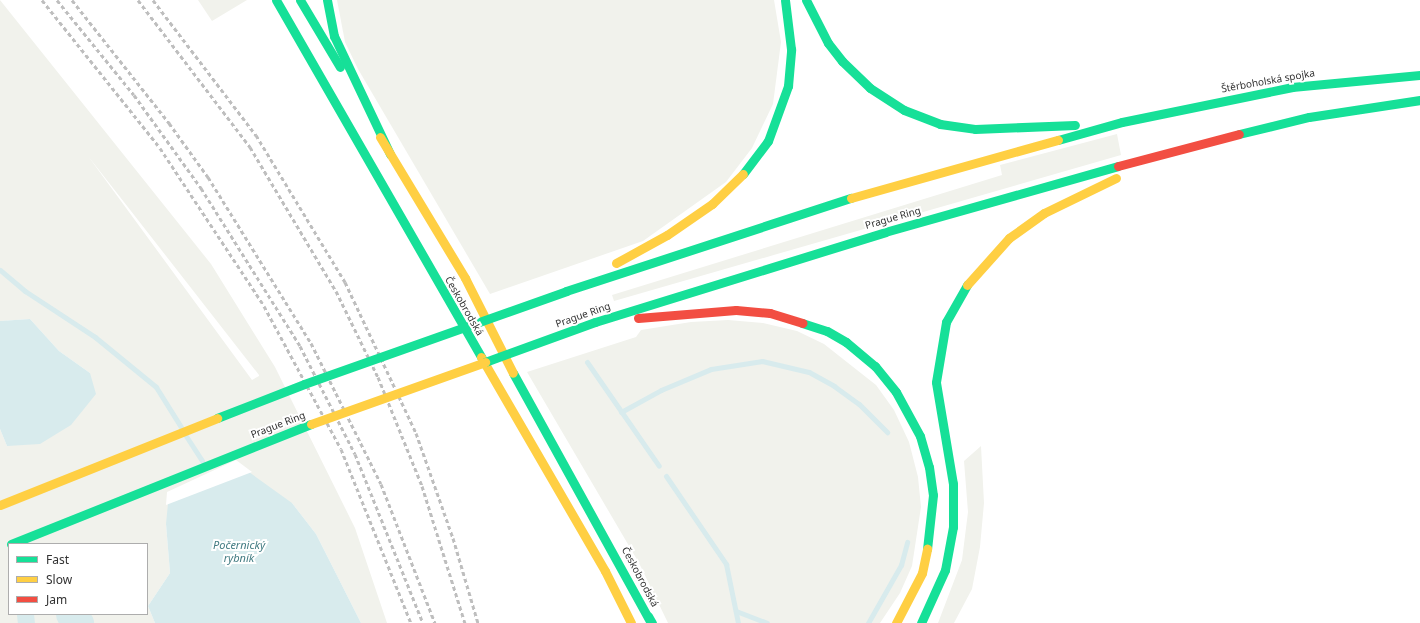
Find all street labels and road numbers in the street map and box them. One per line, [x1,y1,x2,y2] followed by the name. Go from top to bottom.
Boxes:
[1220,67,1316,95] street label: Štěrboholská spojka
[864,204,922,232] street label: Prague Ring
[442,274,486,338] street label: Českobrodská
[554,300,612,330] street label: Prague Ring
[249,409,307,441] street label: Prague Ring
[619,545,661,609] street label: Českobrodská

